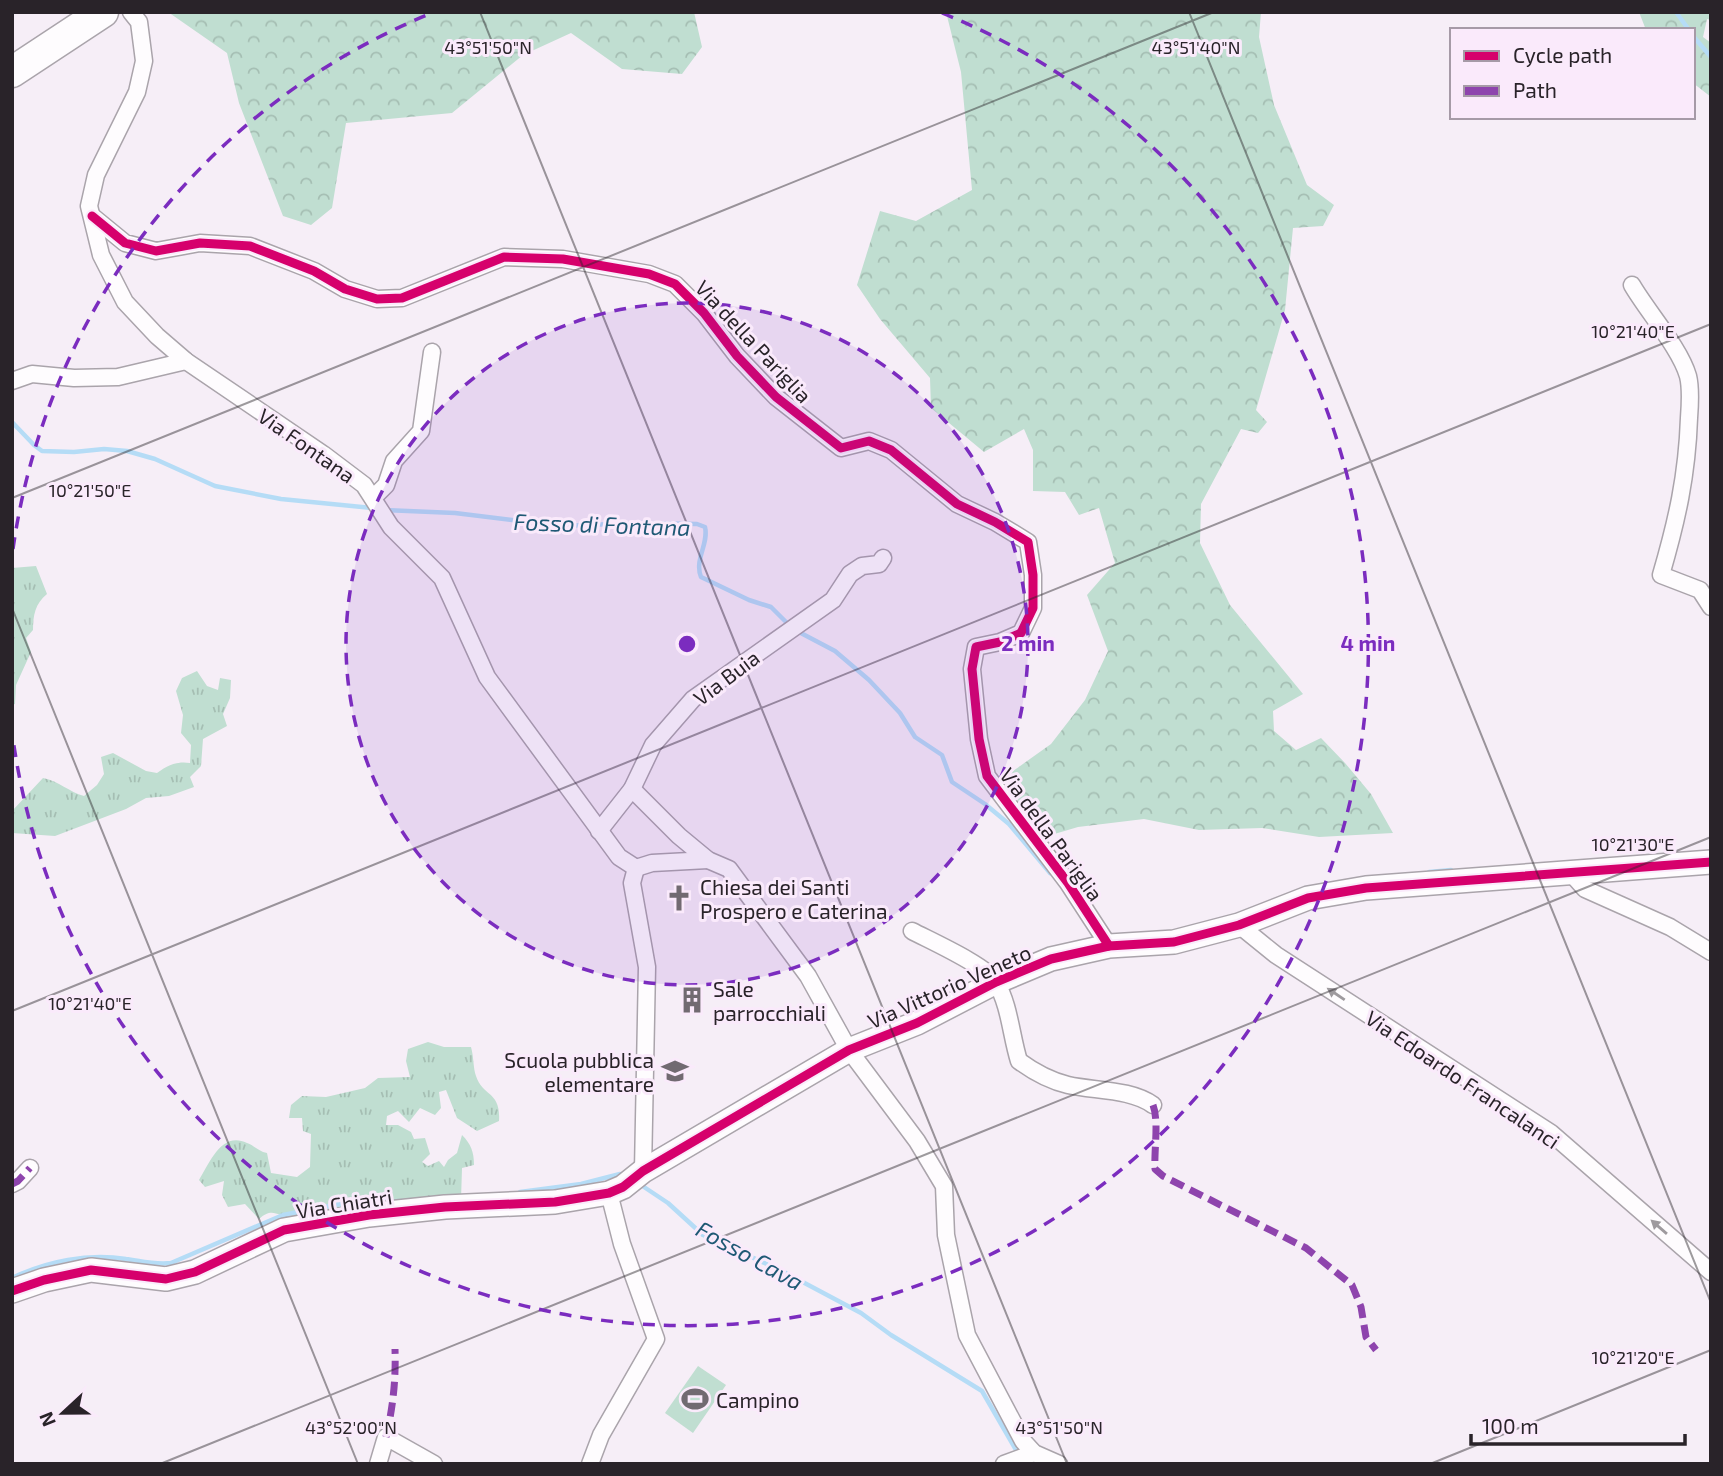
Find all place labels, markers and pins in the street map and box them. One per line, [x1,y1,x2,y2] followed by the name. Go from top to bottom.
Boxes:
[675,632,699,656] centre of rings
[700,874,887,923] place label: Chiesa dei Santi Prospero e Caterina
[664,883,694,913] church icon: Chiesa dei Santi Prospero e Caterina
[713,976,826,1025] place label: Sale parrocchiali
[677,985,707,1015] building icon: Sale parrocchiali
[504,1047,654,1096] place label: Scuola pubblica elementare
[660,1056,690,1086] school or university icon: Scuola pubblica elementare
[680,1384,710,1414] sports icon: Campino
[716,1387,799,1412] place label: Campino

